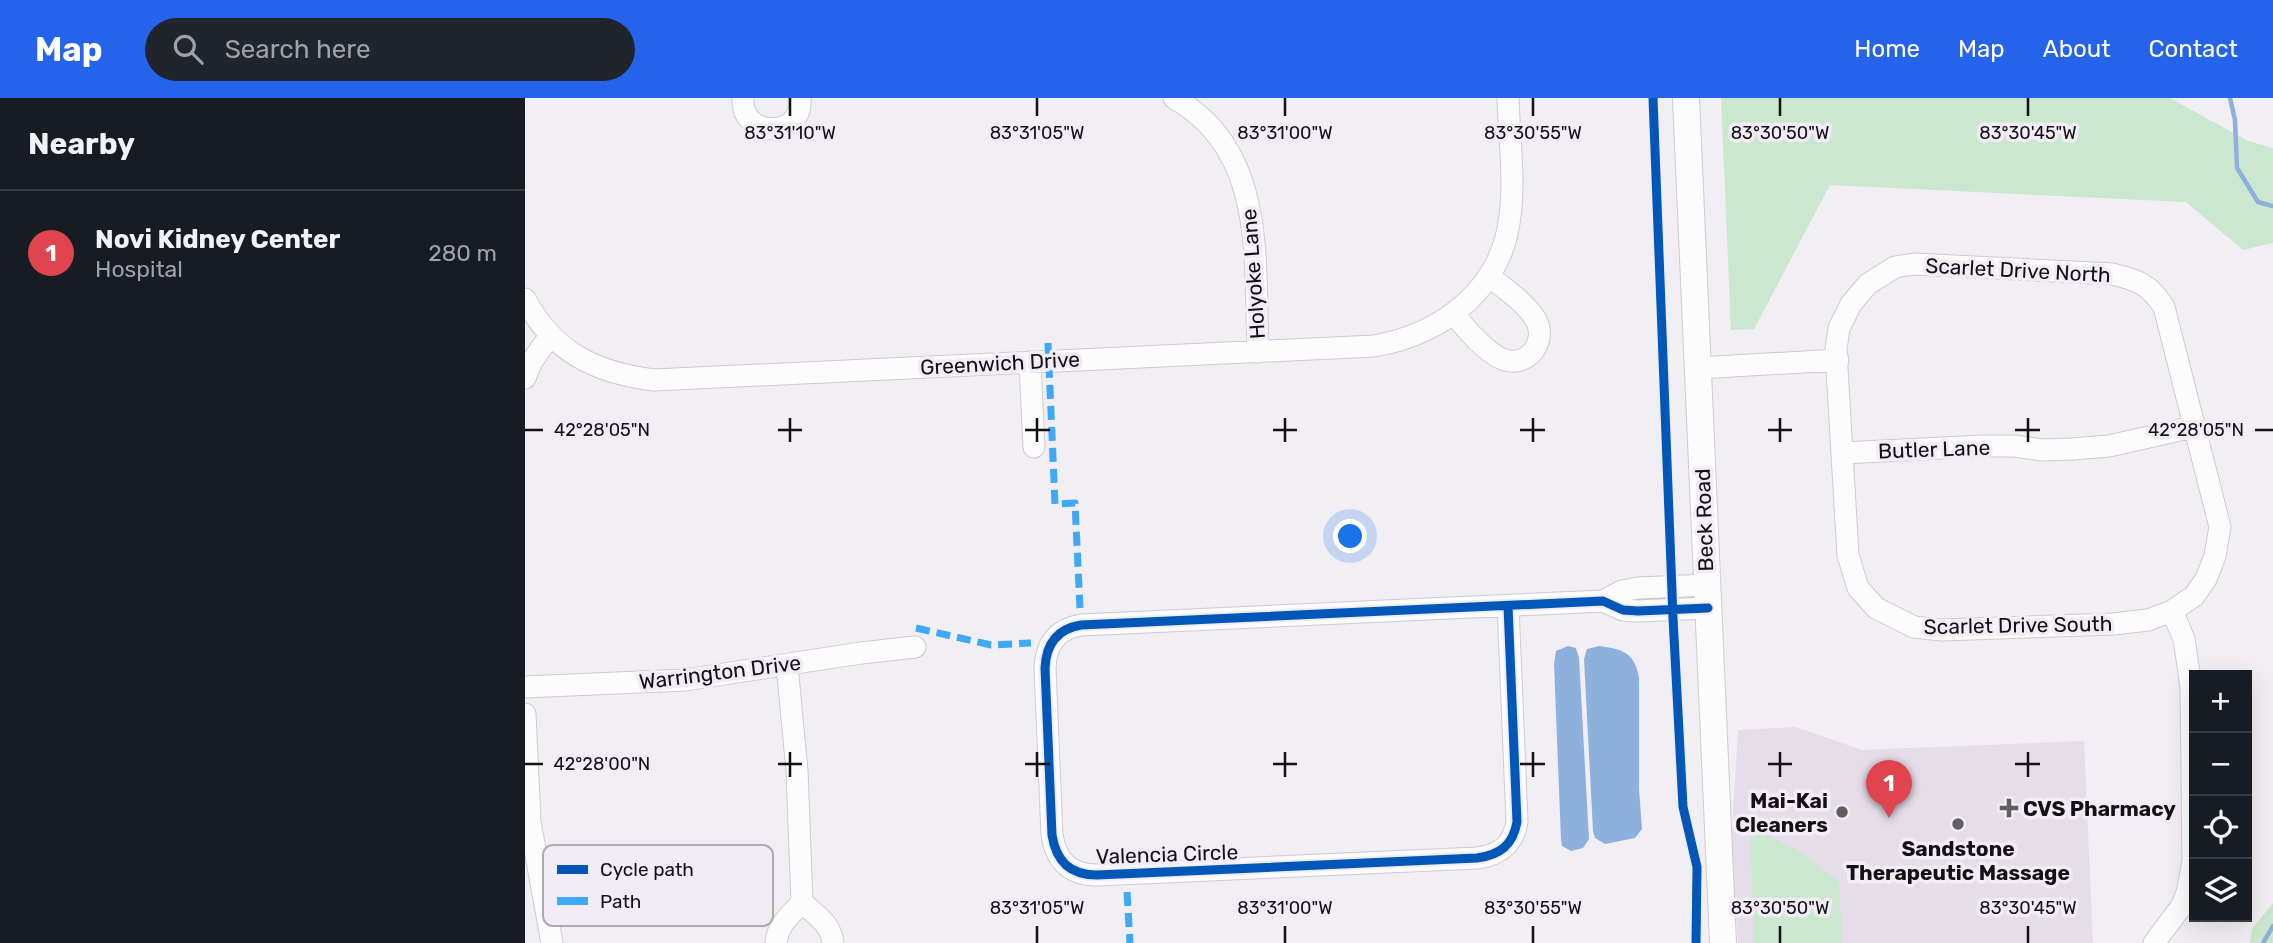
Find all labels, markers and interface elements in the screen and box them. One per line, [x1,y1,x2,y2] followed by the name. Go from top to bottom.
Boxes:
[145,18,635,81] search box
[35,30,103,69] text: Map
[169,30,207,68] icon: search
[225,34,370,65] text: Search here
[1854,35,1920,63] text: Home
[1958,35,2005,63] text: Map
[2043,35,2111,63] text: About
[2149,35,2238,63] text: Contact
[744,122,836,144] text: 83°31'10"W
[990,122,1084,144] text: 83°31'05"W
[1237,122,1333,144] text: 83°31'00"W
[1484,122,1582,144] text: 83°30'55"W
[1731,122,1829,144] text: 83°30'50"W
[1979,122,2077,144] text: 83°30'45"W
[28,126,135,162] text: Nearby
[1236,208,1270,340] street label: Holyoke Lane
[95,224,340,255] text: Novi Kidney Center
[45,239,57,267] text: 1
[428,239,497,267] text: 280 m
[1925,253,2111,287] street label: Scarlet Drive North
[95,255,183,283] text: Hospital
[919,346,1081,380] street label: Greenwich Drive
[554,419,650,441] text: 42°28'05"N
[2148,419,2244,441] text: 42°28'05"N
[1877,435,1991,463] street label: Butler Lane
[1690,468,1718,572] street label: Beck Road
[1333,519,1367,553] your location
[1923,611,2113,639] street label: Scarlet Drive South
[638,650,802,694] street label: Warrington Drive
[2189,670,2252,922] map controls
[2189,670,2252,733] button: +
[2189,733,2252,796] button: −
[554,753,650,775] text: 42°28'00"N
[1866,760,1912,818] pin: 1
[1735,788,1828,837] place label: Mai-Kai Cleaners
[2023,796,2176,821] place label: CVS Pharmacy
[2189,796,2252,859] button: locate
[2001,800,2017,816] marker: CVS Pharmacy
[1834,804,1850,820] marker: Mai-Kai Cleaners
[1950,816,1966,832] marker: Sandstone Therapeutic Massage
[1846,836,2070,885] place label: Sandstone Therapeutic Massage
[1095,839,1239,869] street label: Valencia Circle
[543,845,773,926] legend
[600,858,694,881] text: Cycle path
[2189,859,2252,922] button: layers
[600,890,641,913] text: Path
[990,897,1084,919] text: 83°31'05"W
[1237,897,1333,919] text: 83°31'00"W
[1484,897,1582,919] text: 83°30'55"W
[1731,897,1829,919] text: 83°30'50"W
[1979,897,2077,919] text: 83°30'45"W

